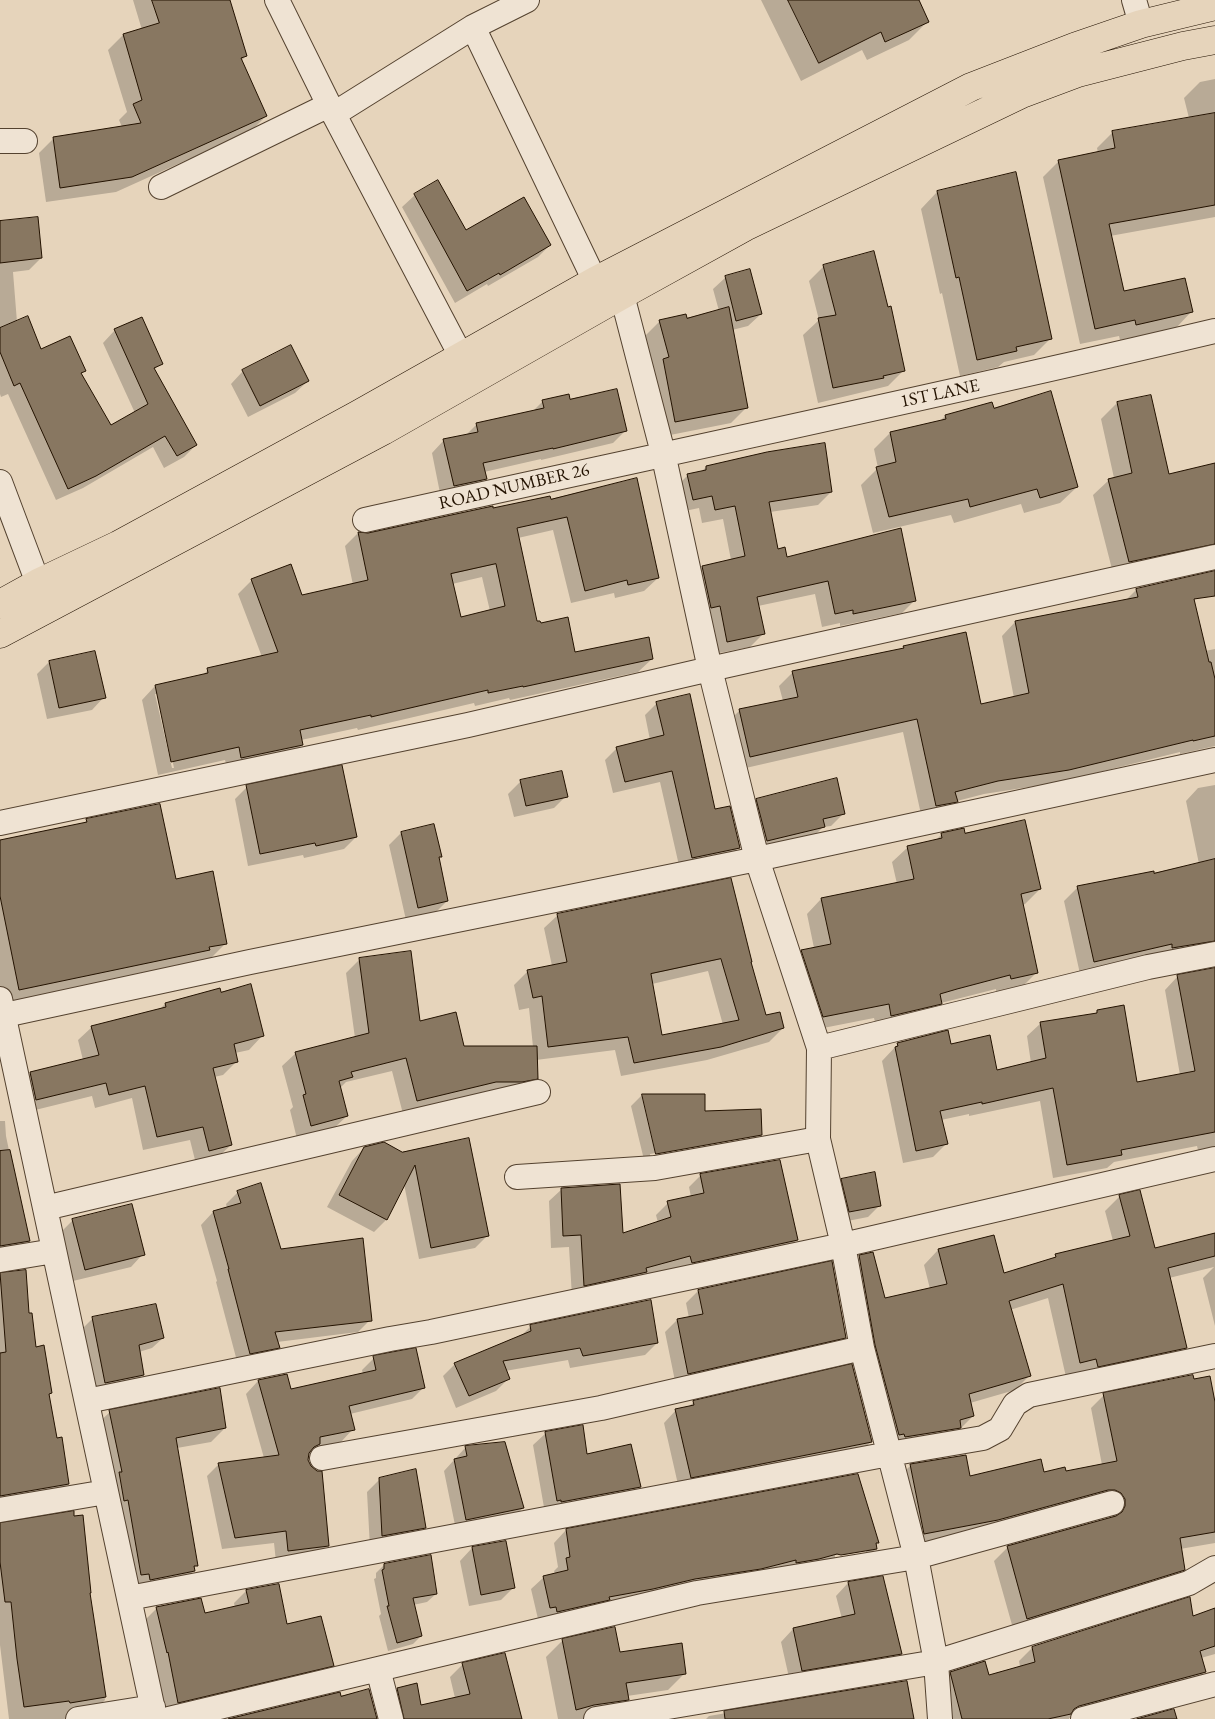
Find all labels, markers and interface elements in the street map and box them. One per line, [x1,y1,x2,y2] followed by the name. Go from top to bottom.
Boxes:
[899,375,981,413] street label: 1ST LANE
[437,459,591,515] street label: ROAD NUMBER 26

